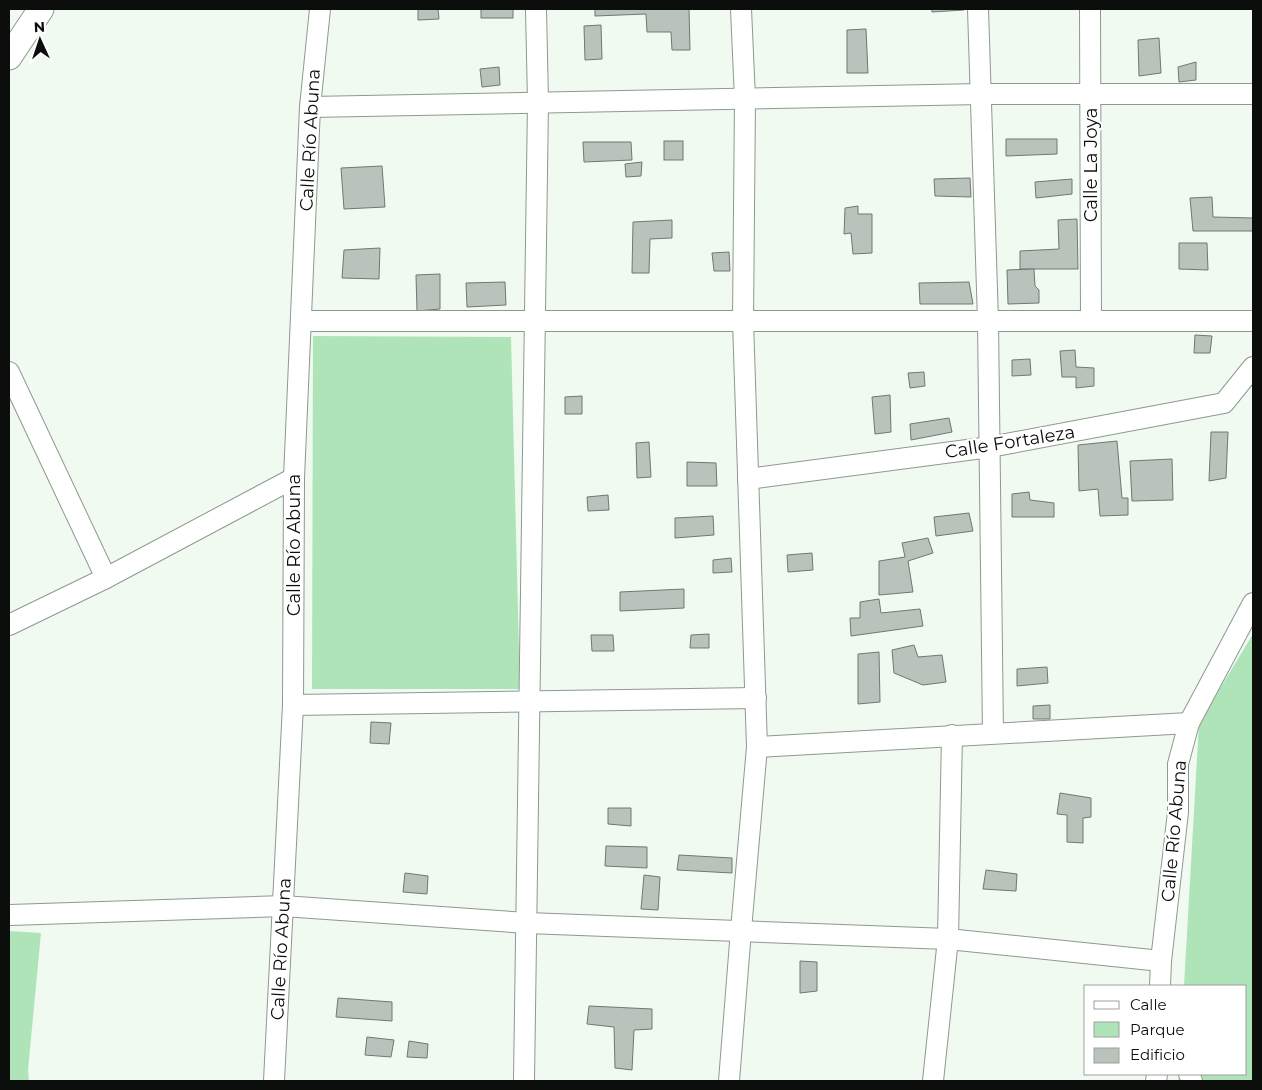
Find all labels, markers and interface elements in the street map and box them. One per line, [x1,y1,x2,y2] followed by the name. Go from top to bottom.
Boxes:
[15,15,65,65] north arrow
[33,18,45,36] text: N
[295,68,325,212] street label: Calle Río Abuna
[1080,108,1102,222] street label: Calle La Joya
[943,421,1077,463] street label: Calle Fortaleza
[283,474,305,616] street label: Calle Río Abuna
[1157,759,1191,903] street label: Calle Río Abuna
[266,877,296,1021] street label: Calle Río Abuna
[1084,985,1247,1075] legend
[1130,995,1167,1014] text: Calle
[1130,1020,1185,1039] text: Parque
[1130,1045,1185,1064] text: Edificio

